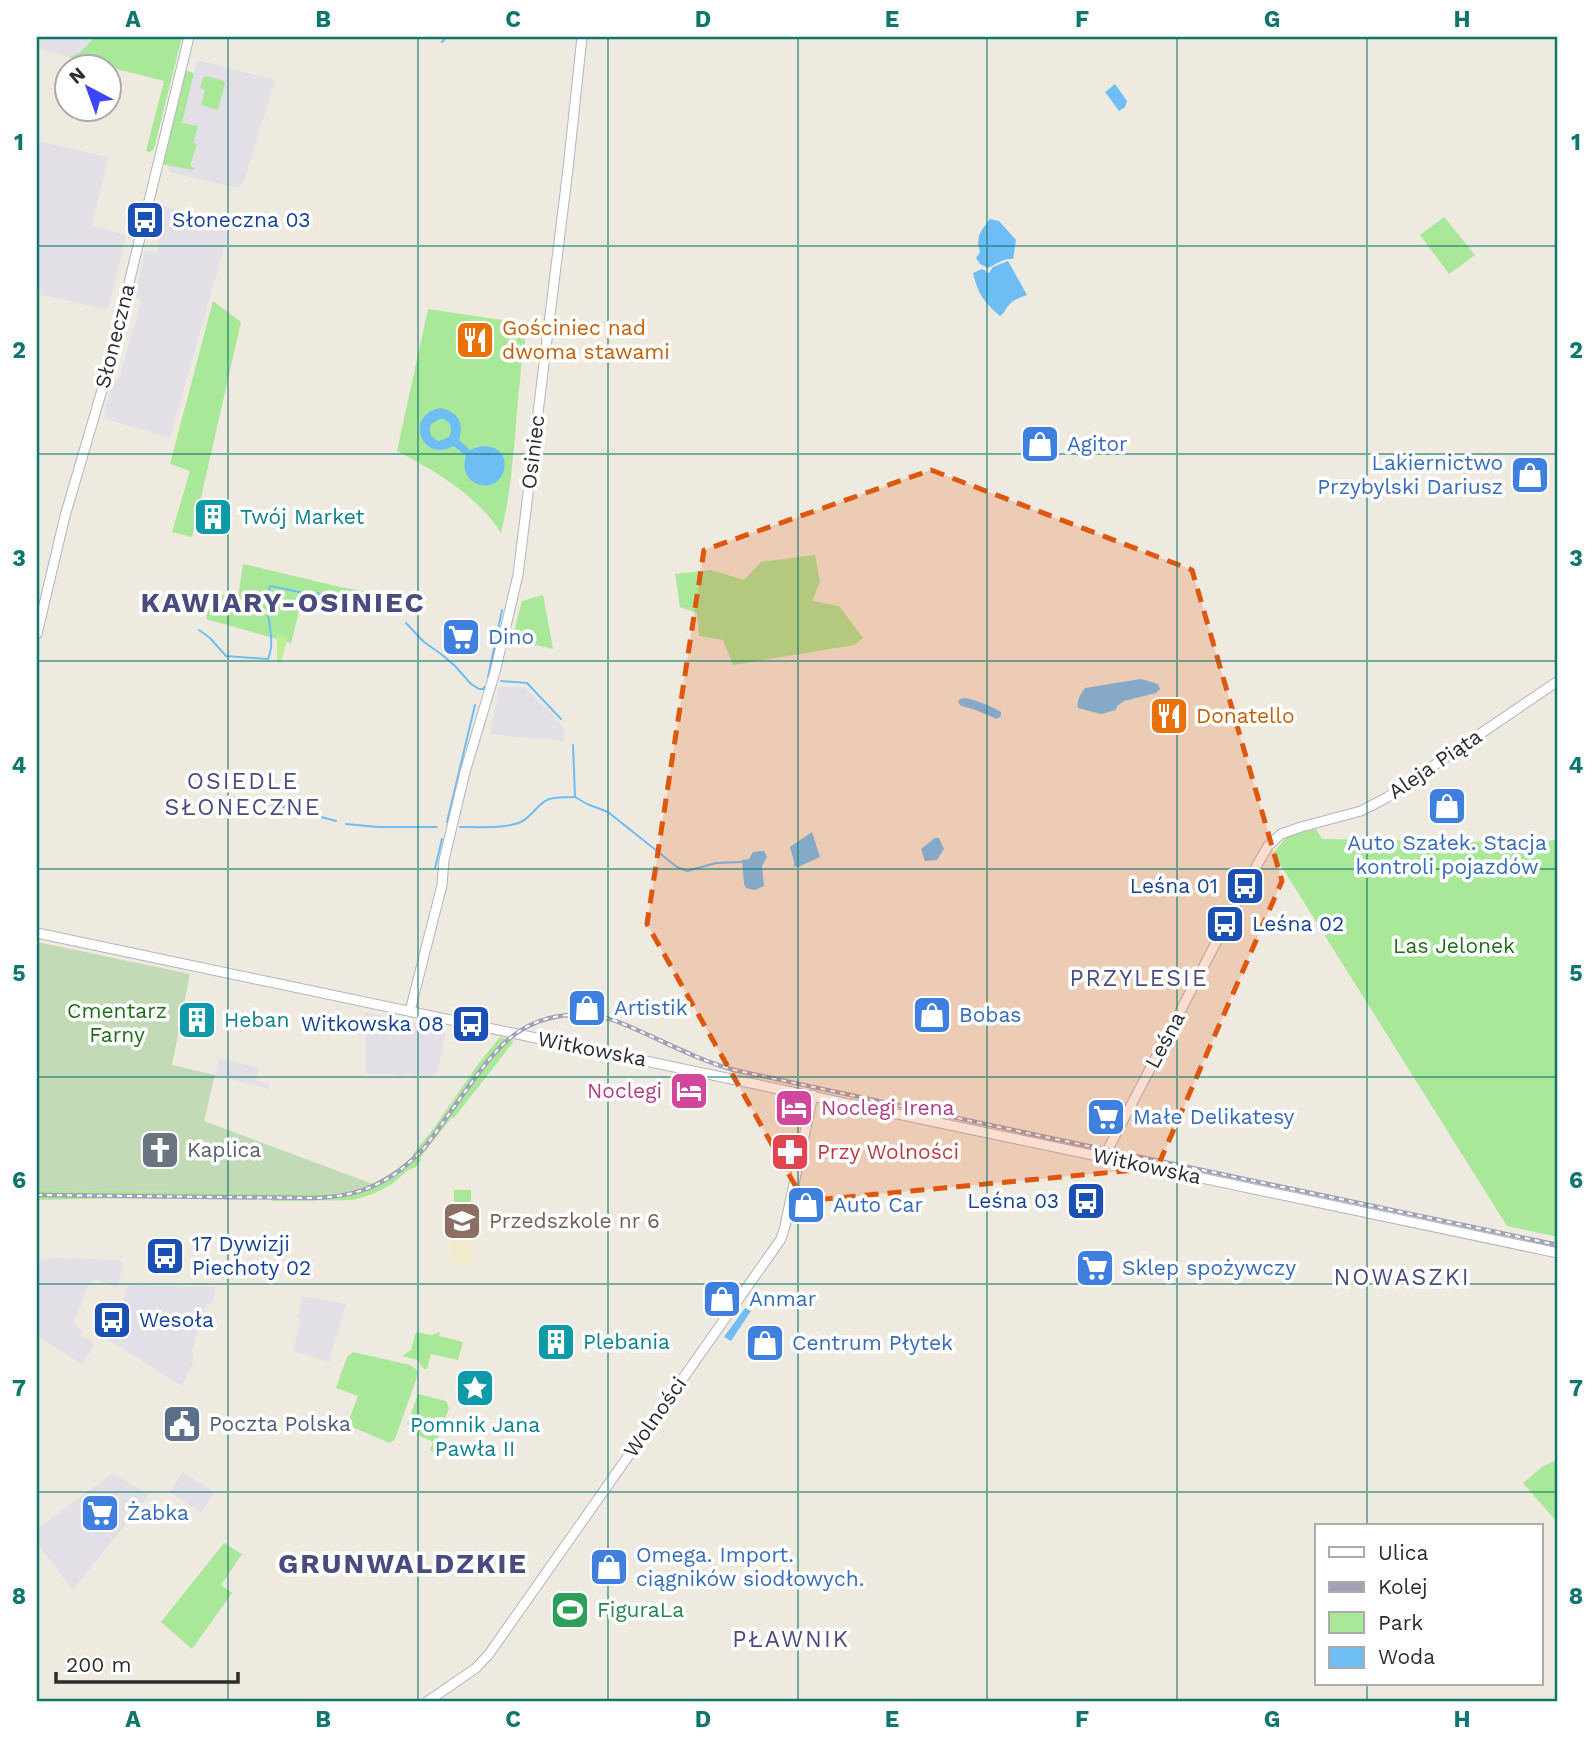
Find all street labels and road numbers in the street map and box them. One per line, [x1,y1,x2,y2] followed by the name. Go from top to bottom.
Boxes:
[89,281,140,391] street label: Słoneczna
[516,413,549,491] street label: Osiniec
[1383,723,1486,804] street label: Aleja Piąta
[1139,1007,1190,1072] street label: Leśna
[536,1026,649,1071] street label: Witkowska
[1091,1142,1204,1189] street label: Witkowska
[618,1372,691,1462] street label: Wolności

